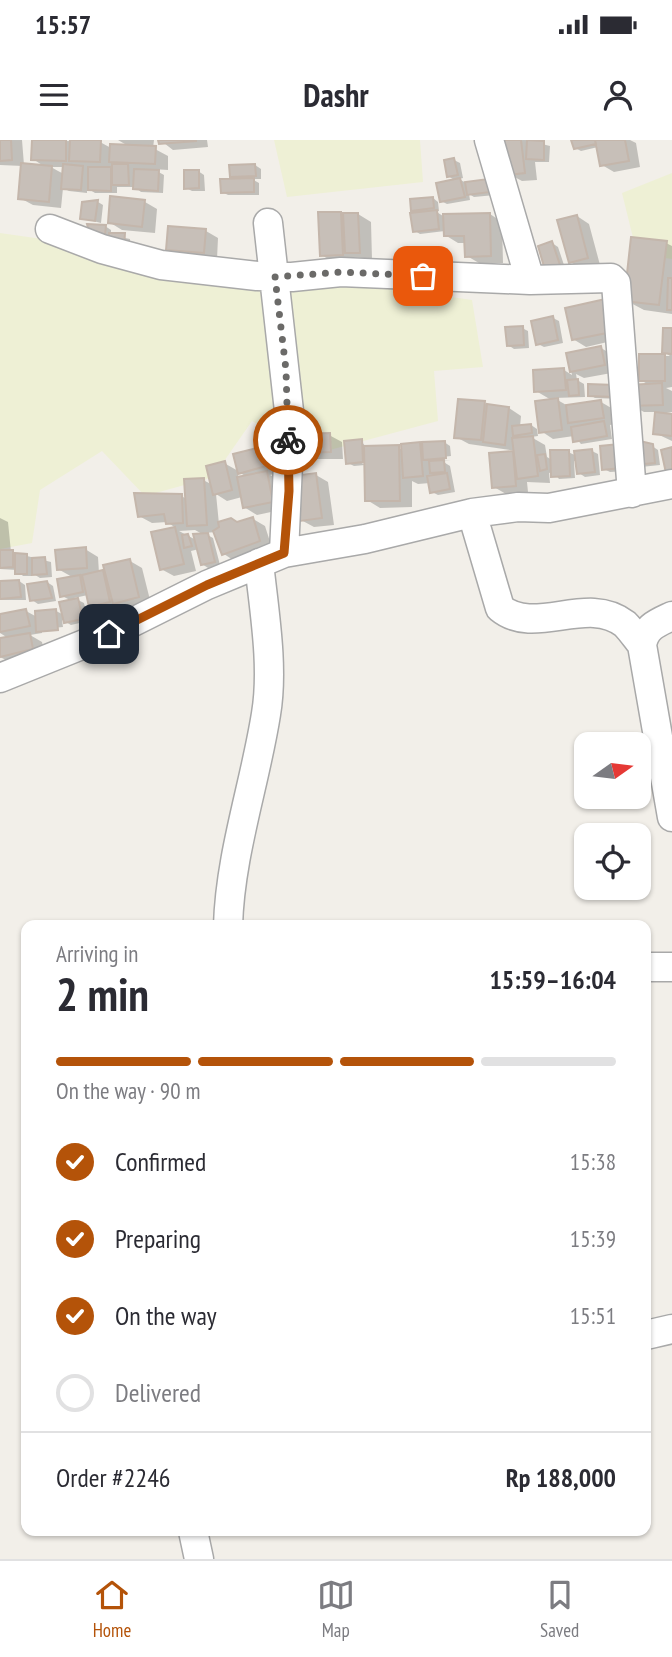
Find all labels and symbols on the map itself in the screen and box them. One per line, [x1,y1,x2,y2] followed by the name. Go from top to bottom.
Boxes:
[393,246,453,306] pin
[253,405,323,475] courier
[79,604,139,664] pin
[574,732,651,808] north arrow

